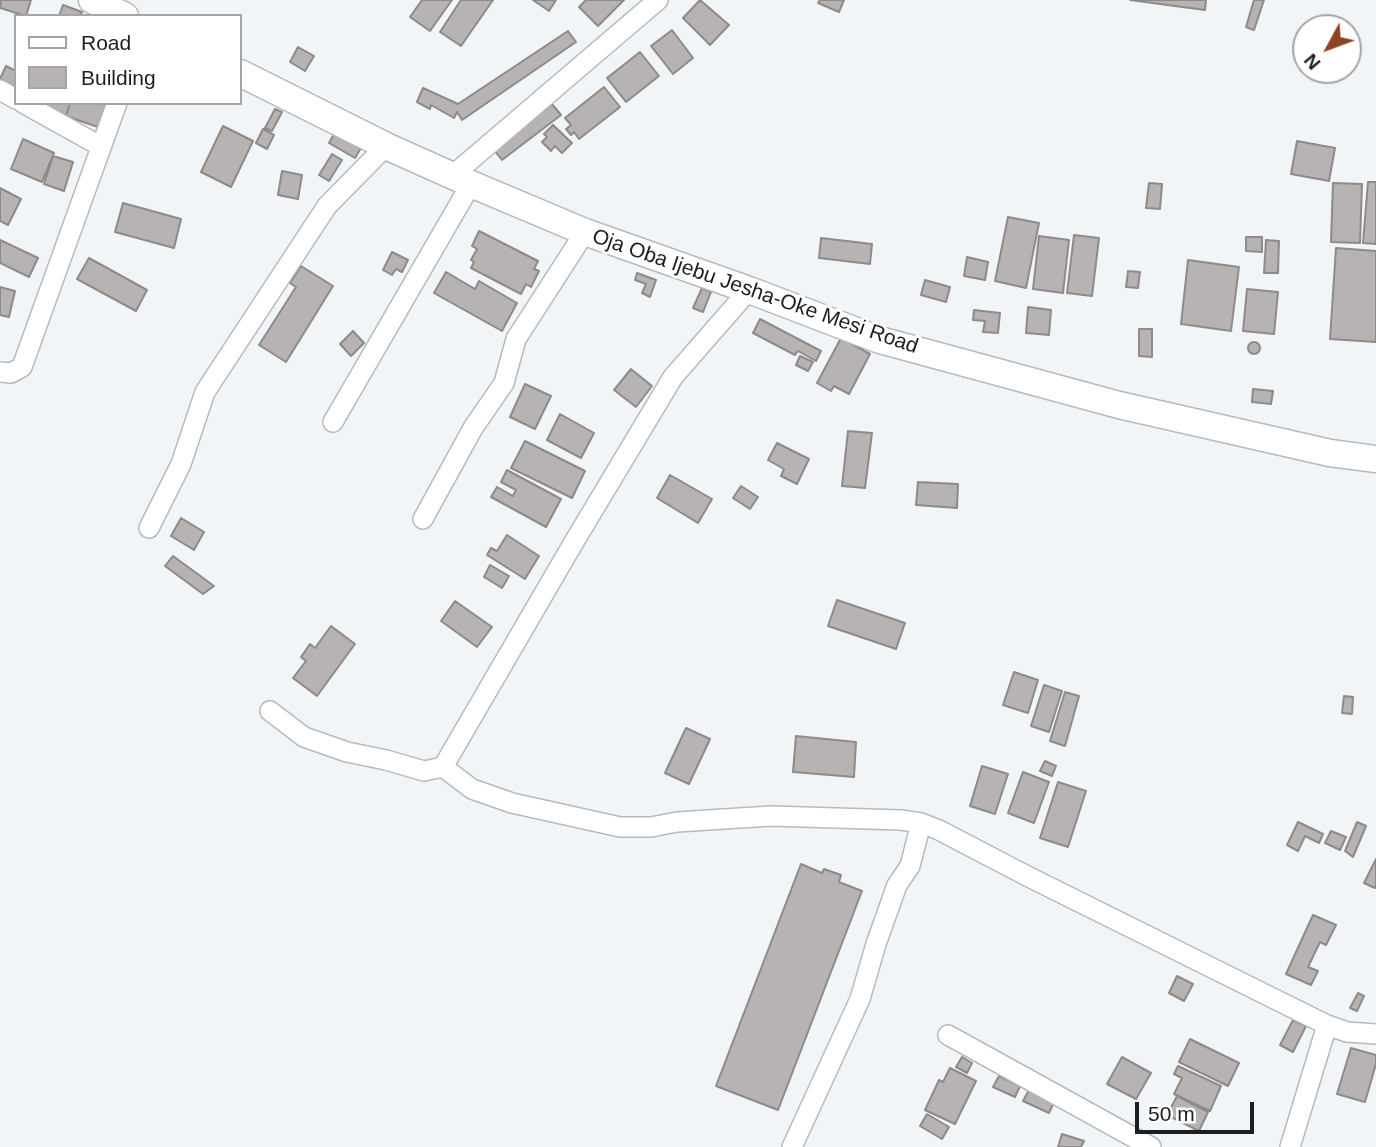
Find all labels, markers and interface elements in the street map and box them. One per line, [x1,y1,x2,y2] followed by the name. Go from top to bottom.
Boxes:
[14,14,242,105] legend
[1292,14,1362,84] north arrow
[81,31,131,54] text: Road
[1300,50,1325,74] text: N
[81,66,156,89] text: Building
[589,224,921,360] street label: Oja Oba Ijebu Jesha-Oke Mesi Road
[1138,1088,1257,1132] scale bar
[1148,1102,1195,1125] text: 50 m

